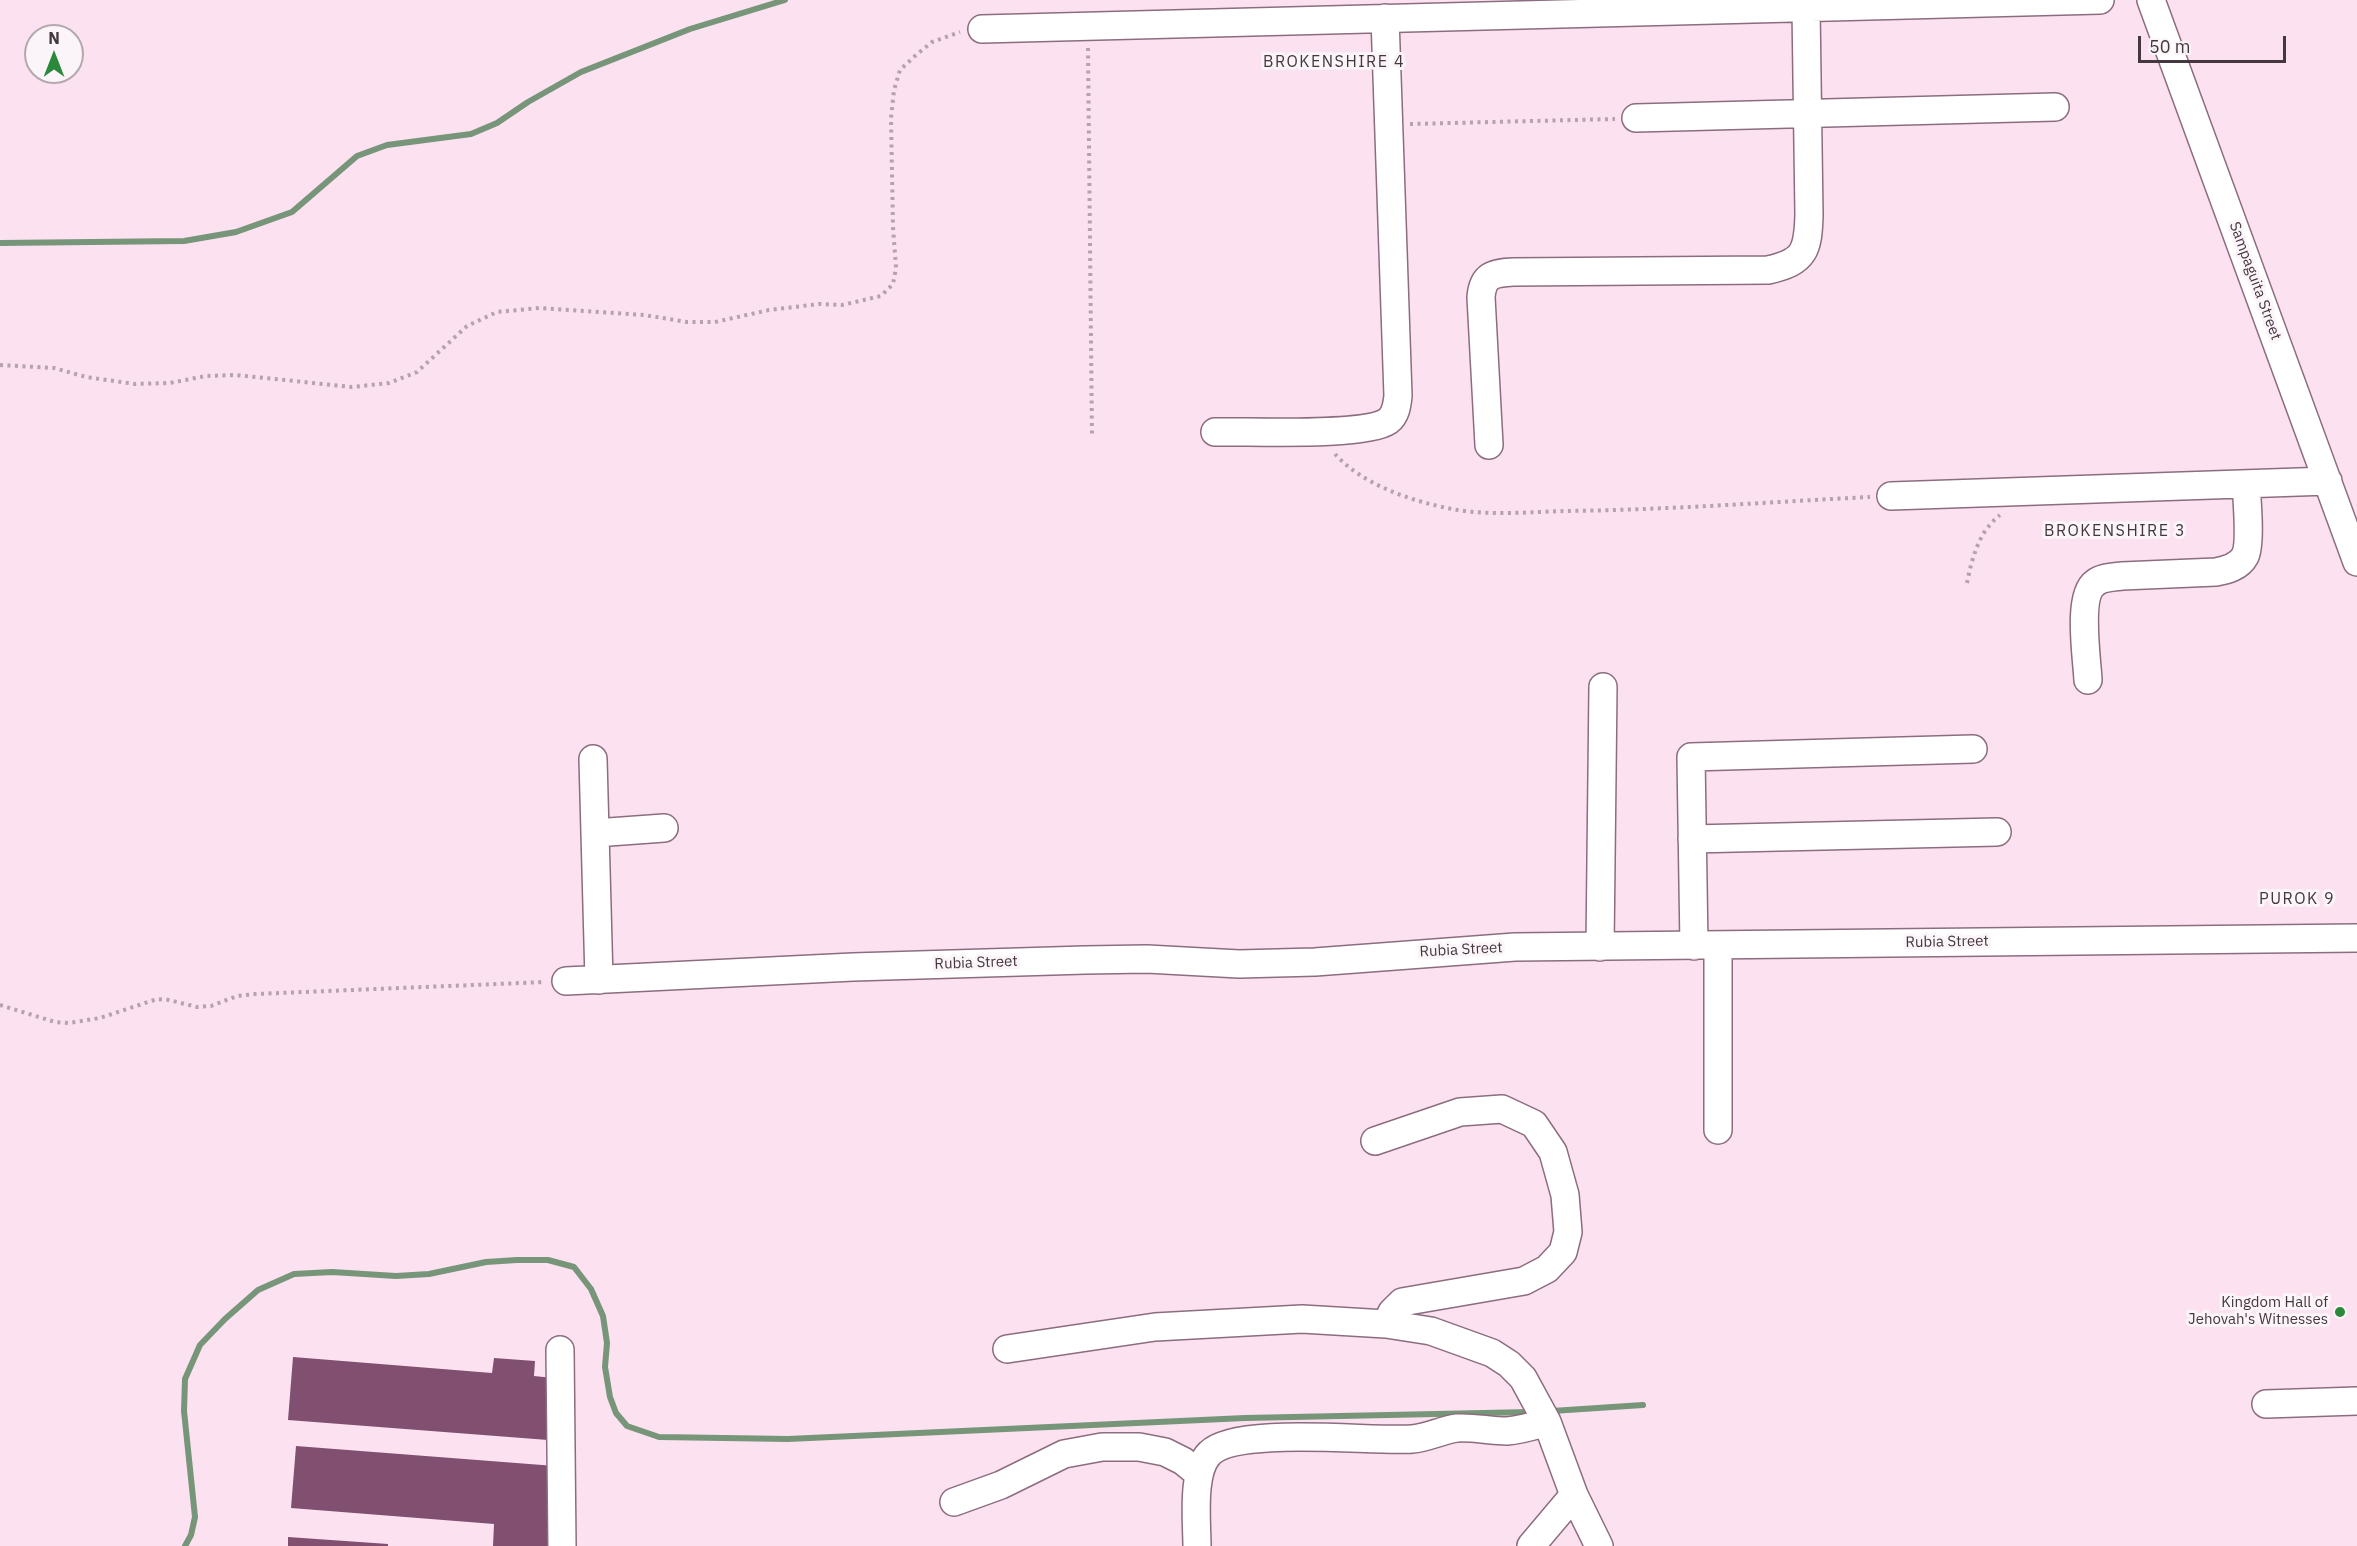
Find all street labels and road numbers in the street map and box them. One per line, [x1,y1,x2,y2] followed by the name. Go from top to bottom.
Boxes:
[2225,219,2285,343] street label: Sampaguita Street
[1905,932,1989,952] street label: Rubia Street
[1419,939,1503,961] street label: Rubia Street
[934,953,1018,973] street label: Rubia Street

